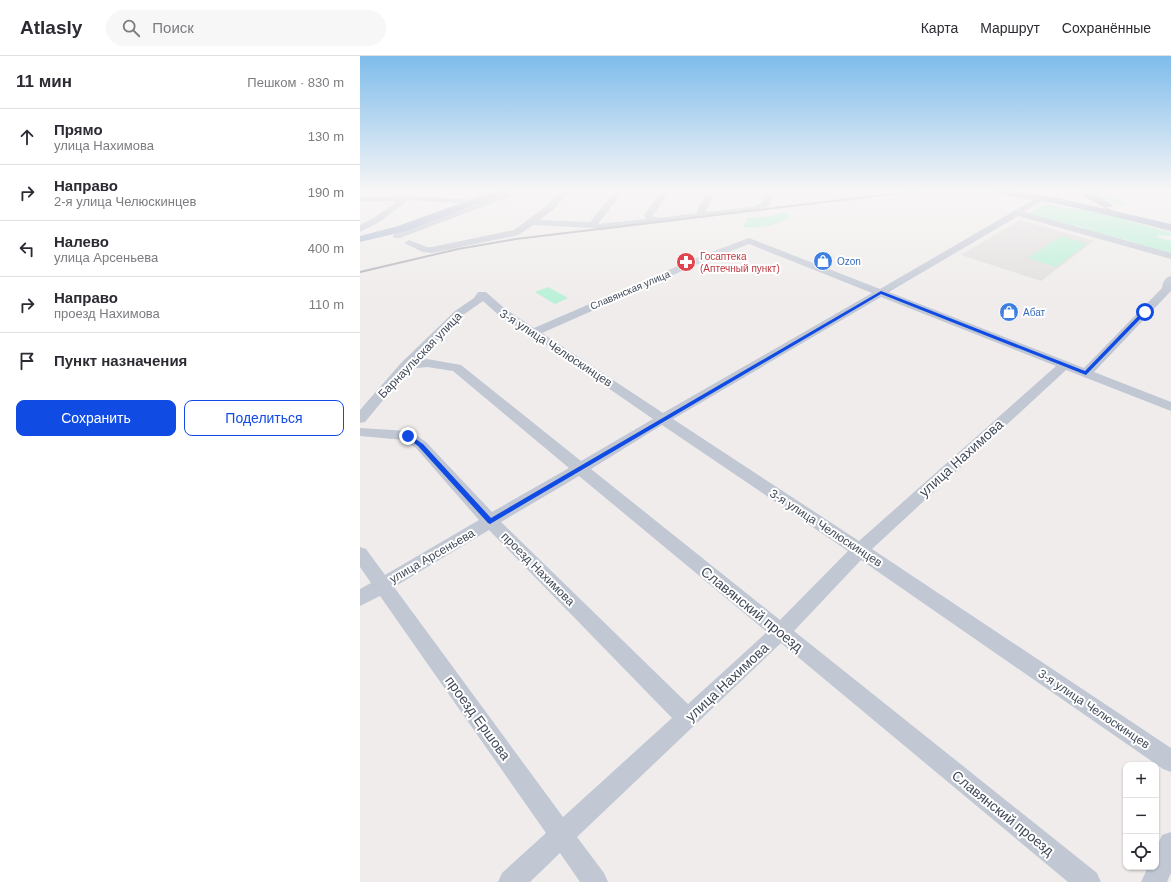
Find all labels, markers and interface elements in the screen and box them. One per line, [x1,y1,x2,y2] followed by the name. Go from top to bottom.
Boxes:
[106,10,386,46] search box
[20,17,82,38] text: Atlasly
[120,17,142,39] icon: search
[152,19,194,36] text: Поиск
[921,20,958,36] text: Карта
[980,20,1040,36] text: Маршрут
[1062,20,1151,36] text: Сохранённые
[16,72,72,91] text: 11 мин
[247,75,344,90] text: Пешком · 830 m
[54,121,103,138] text: Прямо
[16,126,38,148] icon: ahead
[308,129,344,144] text: 130 m
[54,138,154,153] text: улица Нахимова
[54,177,118,194] text: Направо
[16,182,38,204] icon: right
[308,185,344,200] text: 190 m
[54,194,196,209] text: 2-я улица Челюскинцев
[54,233,109,250] text: Налево
[16,238,38,260] icon: left
[308,241,344,256] text: 400 m
[54,250,158,265] text: улица Арсеньева
[812,250,834,272] shop icon: Ozon
[675,251,697,273] pharmacy icon: Госаптека (Аптечный пункт)
[700,251,780,274] place label: Госаптека (Аптечный пункт)
[837,256,861,267] place label: Ozon
[588,268,672,312] street label: Славянская улица
[54,289,118,306] text: Направо
[16,294,38,316] icon: right
[309,297,344,312] text: 110 m
[998,301,1020,323] shop icon: Абат
[1136,303,1154,321] route start
[54,306,160,321] text: проезд Нахимова
[497,306,615,390] street label: 3-я улица Челюскинцев
[1023,307,1046,318] place label: Абат
[375,309,465,401] street label: Барнаульская улица
[16,350,38,372] icon: arrive
[54,352,187,369] text: Пункт назначения
[16,400,176,436] button: Сохранить
[184,400,344,436] button: Поделиться
[916,416,1006,500] street label: улица Нахимова
[399,427,417,445] route end
[767,486,885,570] street label: 3-я улица Челюскинцев
[387,526,477,586] street label: улица Арсеньева
[499,530,578,609] street label: проезд Нахимова
[698,563,806,655] street label: Славянский проезд
[682,639,772,725] street label: улица Нахимова
[1036,666,1152,752] street label: 3-я улица Челюскинцев
[442,673,514,763] street label: проезд Ершова
[1123,762,1159,870] map controls
[1123,762,1159,798] button: +
[949,767,1057,859] street label: Славянский проезд
[1123,798,1159,834] button: −
[1123,834,1159,870] button: locate

